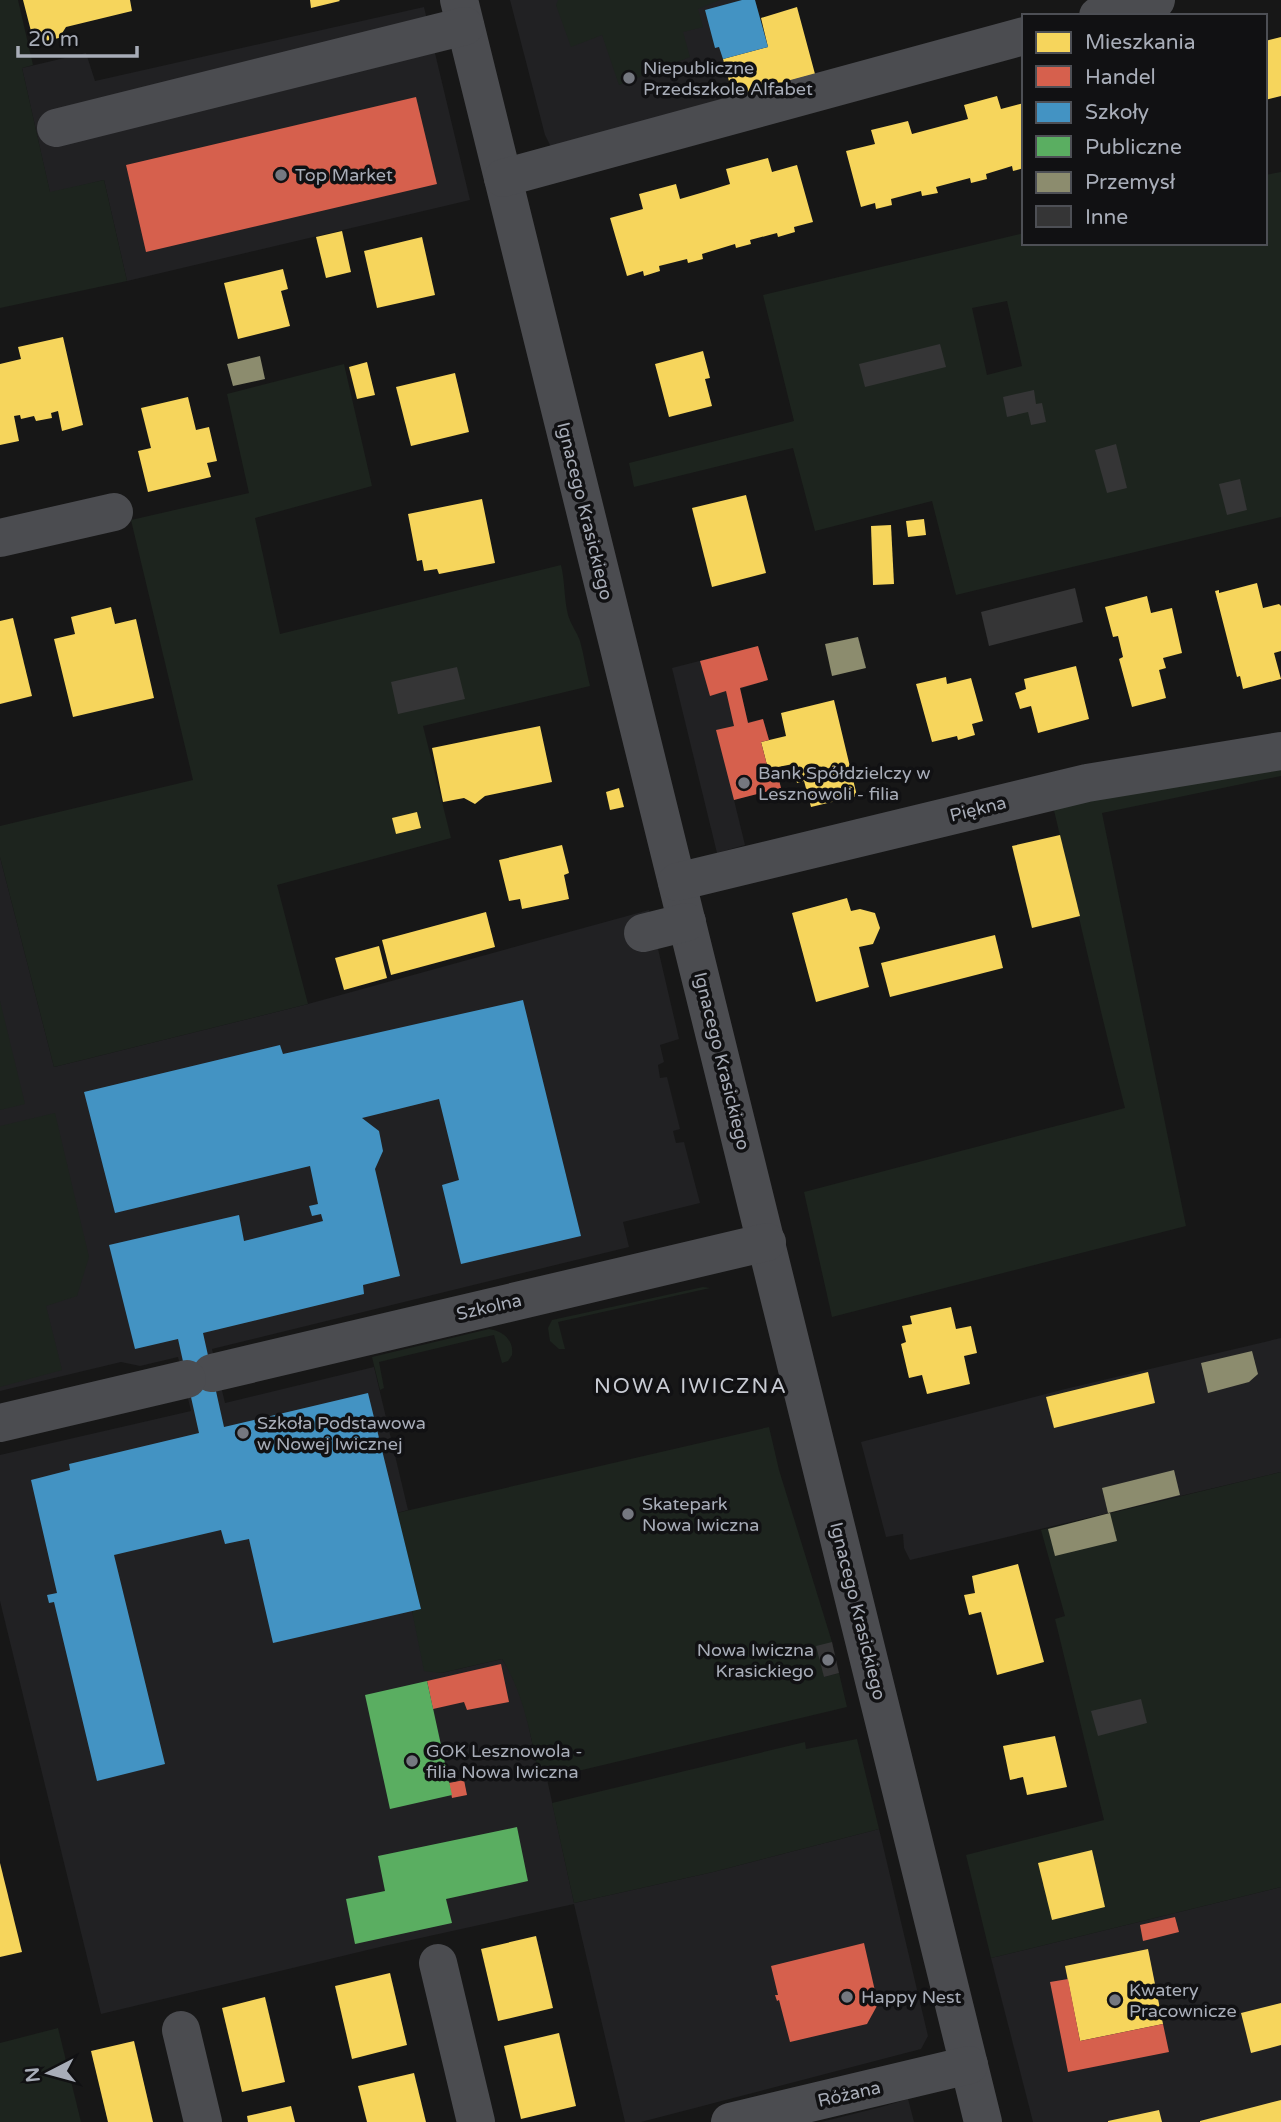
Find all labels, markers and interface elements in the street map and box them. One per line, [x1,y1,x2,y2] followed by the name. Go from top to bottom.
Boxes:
[18,14,136,58] scale bar
[1022,14,1267,245] legend
[28,27,79,52] text: 20 m
[1085,30,1196,55] text: Mieszkania
[643,57,813,100] place label: Niepubliczne Przedszkole Alfabet
[1085,65,1156,90] text: Handel
[621,70,637,86] marker: Niepubliczne Przedszkole Alfabet
[1085,100,1149,125] text: Szkoły
[1085,135,1182,160] text: Publiczne
[295,164,393,186] place label: Top Market
[273,167,289,183] marker: Top Market
[1085,170,1176,195] text: Przemysł
[1085,205,1128,230] text: Inne
[552,420,618,602] street label: Ignacego Krasickiego
[758,762,931,805] place label: Bank Spółdzielczy w Lesznowoli - filia
[736,775,752,791] marker: Bank Spółdzielczy w Lesznowoli - filia
[947,791,1009,827] street label: Piękna
[689,970,755,1152] street label: Ignacego Krasickiego
[454,1289,524,1325] street label: Szkolna
[594,1374,788,1399] district label: NOWA IWICZNA
[257,1412,426,1455] place label: Szkoła Podstawowa w Nowej Iwicznej
[235,1425,251,1441] marker: Szkoła Podstawowa w Nowej Iwicznej
[642,1493,759,1536] place label: Skatepark Nowa Iwiczna
[620,1506,636,1522] marker: Skatepark Nowa Iwiczna
[825,1520,891,1702] street label: Ignacego Krasickiego
[697,1639,814,1682] place label: Nowa Iwiczna Krasickiego
[820,1652,836,1668] marker: Nowa Iwiczna Krasickiego
[426,1740,583,1783] place label: GOK Lesznowola - filia Nowa Iwiczna
[404,1753,420,1769] marker: GOK Lesznowola - filia Nowa Iwiczna
[1129,1979,1237,2022] place label: Kwatery Pracownicze
[861,1986,962,2008] place label: Happy Nest
[839,1989,855,2005] marker: Happy Nest
[1107,1992,1123,2008] marker: Kwatery Pracownicze
[14,2038,84,2108] north arrow
[21,2066,45,2083] text: N
[815,2076,883,2112] street label: Różana

